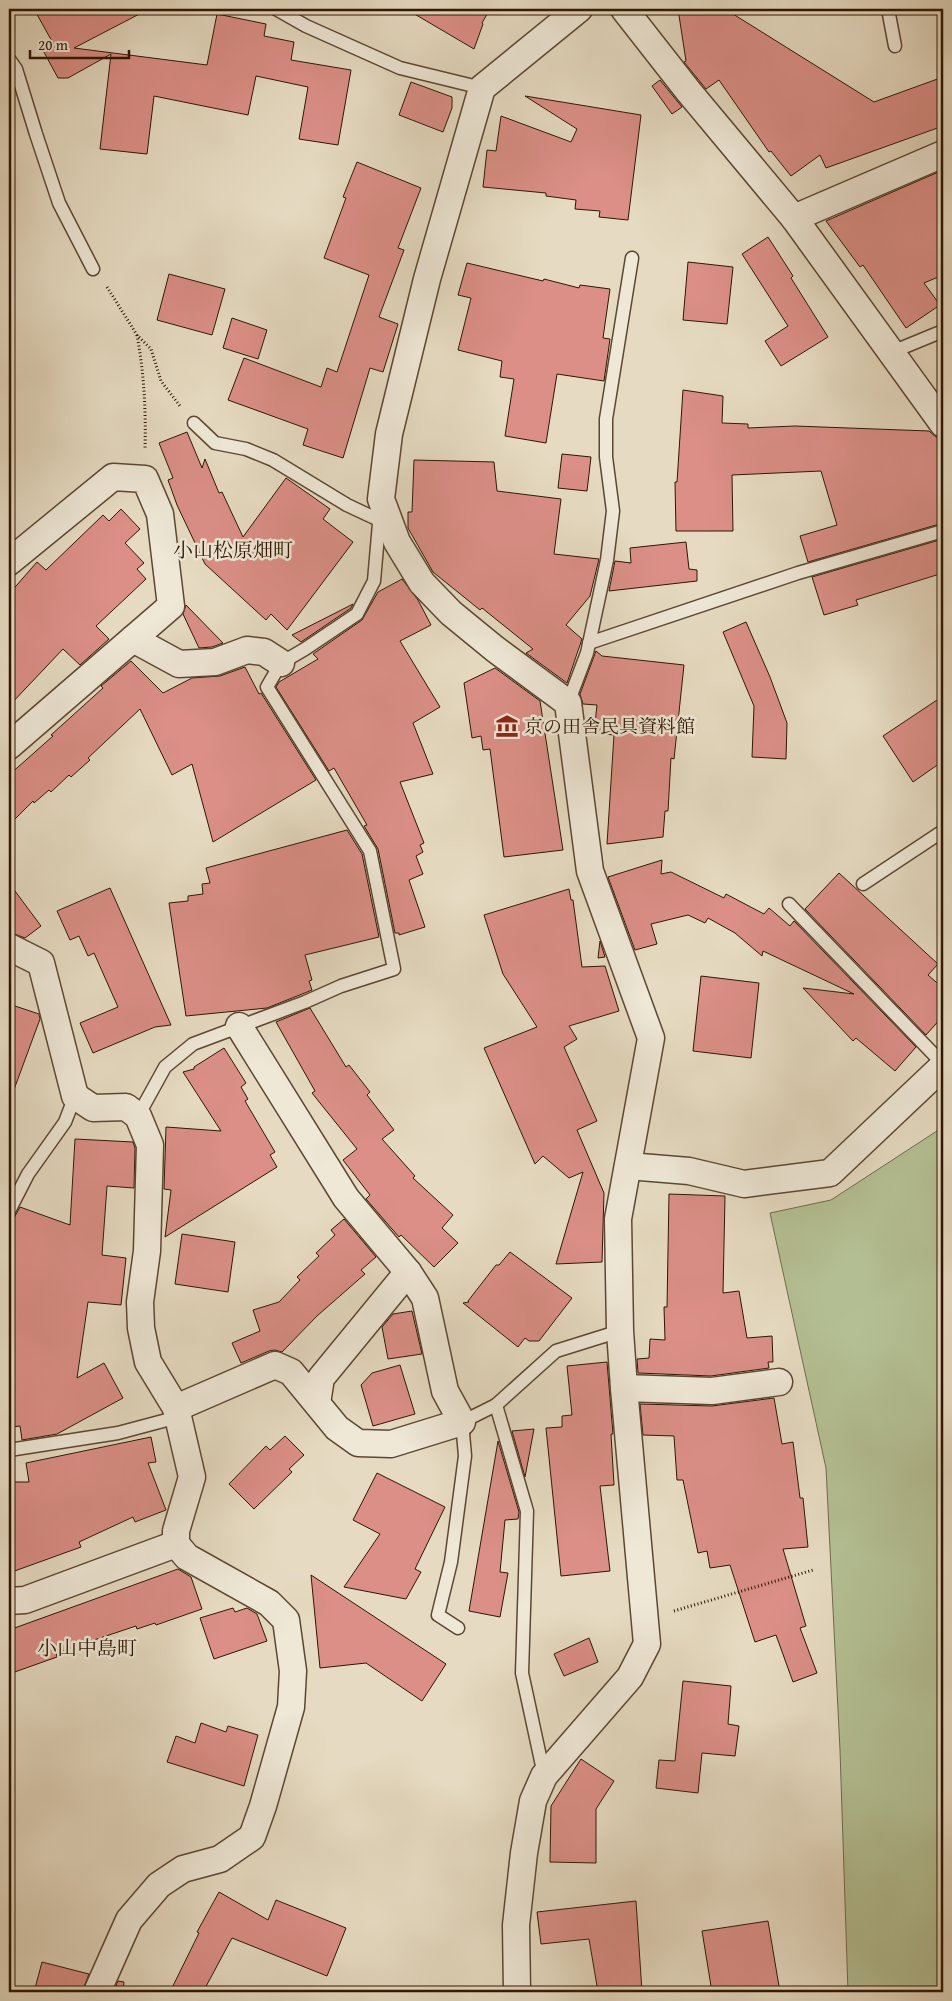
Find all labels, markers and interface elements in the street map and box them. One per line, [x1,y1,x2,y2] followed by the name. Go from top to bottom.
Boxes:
[30,28,129,60] scale bar
[38,34,69,55] text: 20 m
[173,535,293,564] district label: 小山松原畑町
[524,712,695,740] place label: 京の田舎民具資料館
[494,713,520,739] museum icon: 京の田舎民具資料館
[37,1633,137,1662] district label: 小山中島町

